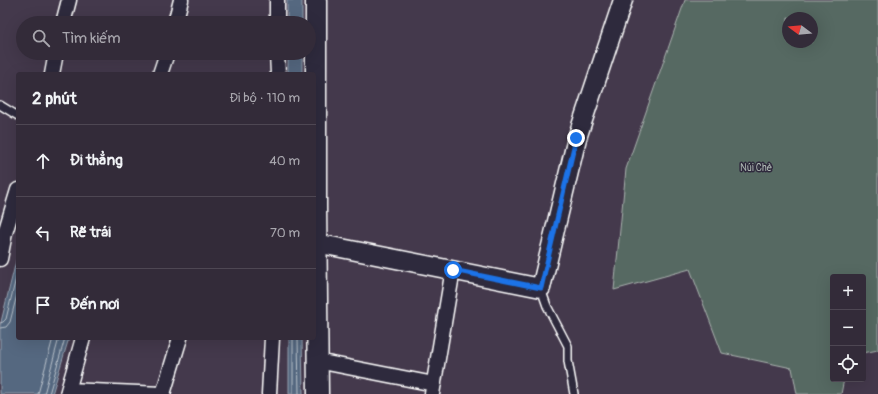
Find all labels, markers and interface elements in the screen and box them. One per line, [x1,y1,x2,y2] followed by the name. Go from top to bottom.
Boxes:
[782,12,818,48] north arrow
[16,16,316,60] search box
[30,27,52,49] icon: search
[62,29,121,48] text: Tìm kiếm
[32,88,77,109] text: 2 phút
[229,90,300,106] text: Đi bộ · 110 m
[567,129,585,147] route end
[32,150,54,172] icon: ahead
[70,151,123,170] text: Đi thẳng
[269,153,300,169] text: 40 m
[740,162,772,174] park label: Núi Chè
[32,222,54,244] icon: left
[70,223,111,242] text: Rẽ trái
[270,225,300,241] text: 70 m
[444,261,462,279] route start
[830,274,866,382] map controls
[830,274,866,310] button: +
[32,294,54,316] icon: arrive
[70,295,119,314] text: Đến nơi
[830,310,866,346] button: −
[830,346,866,382] button: locate

